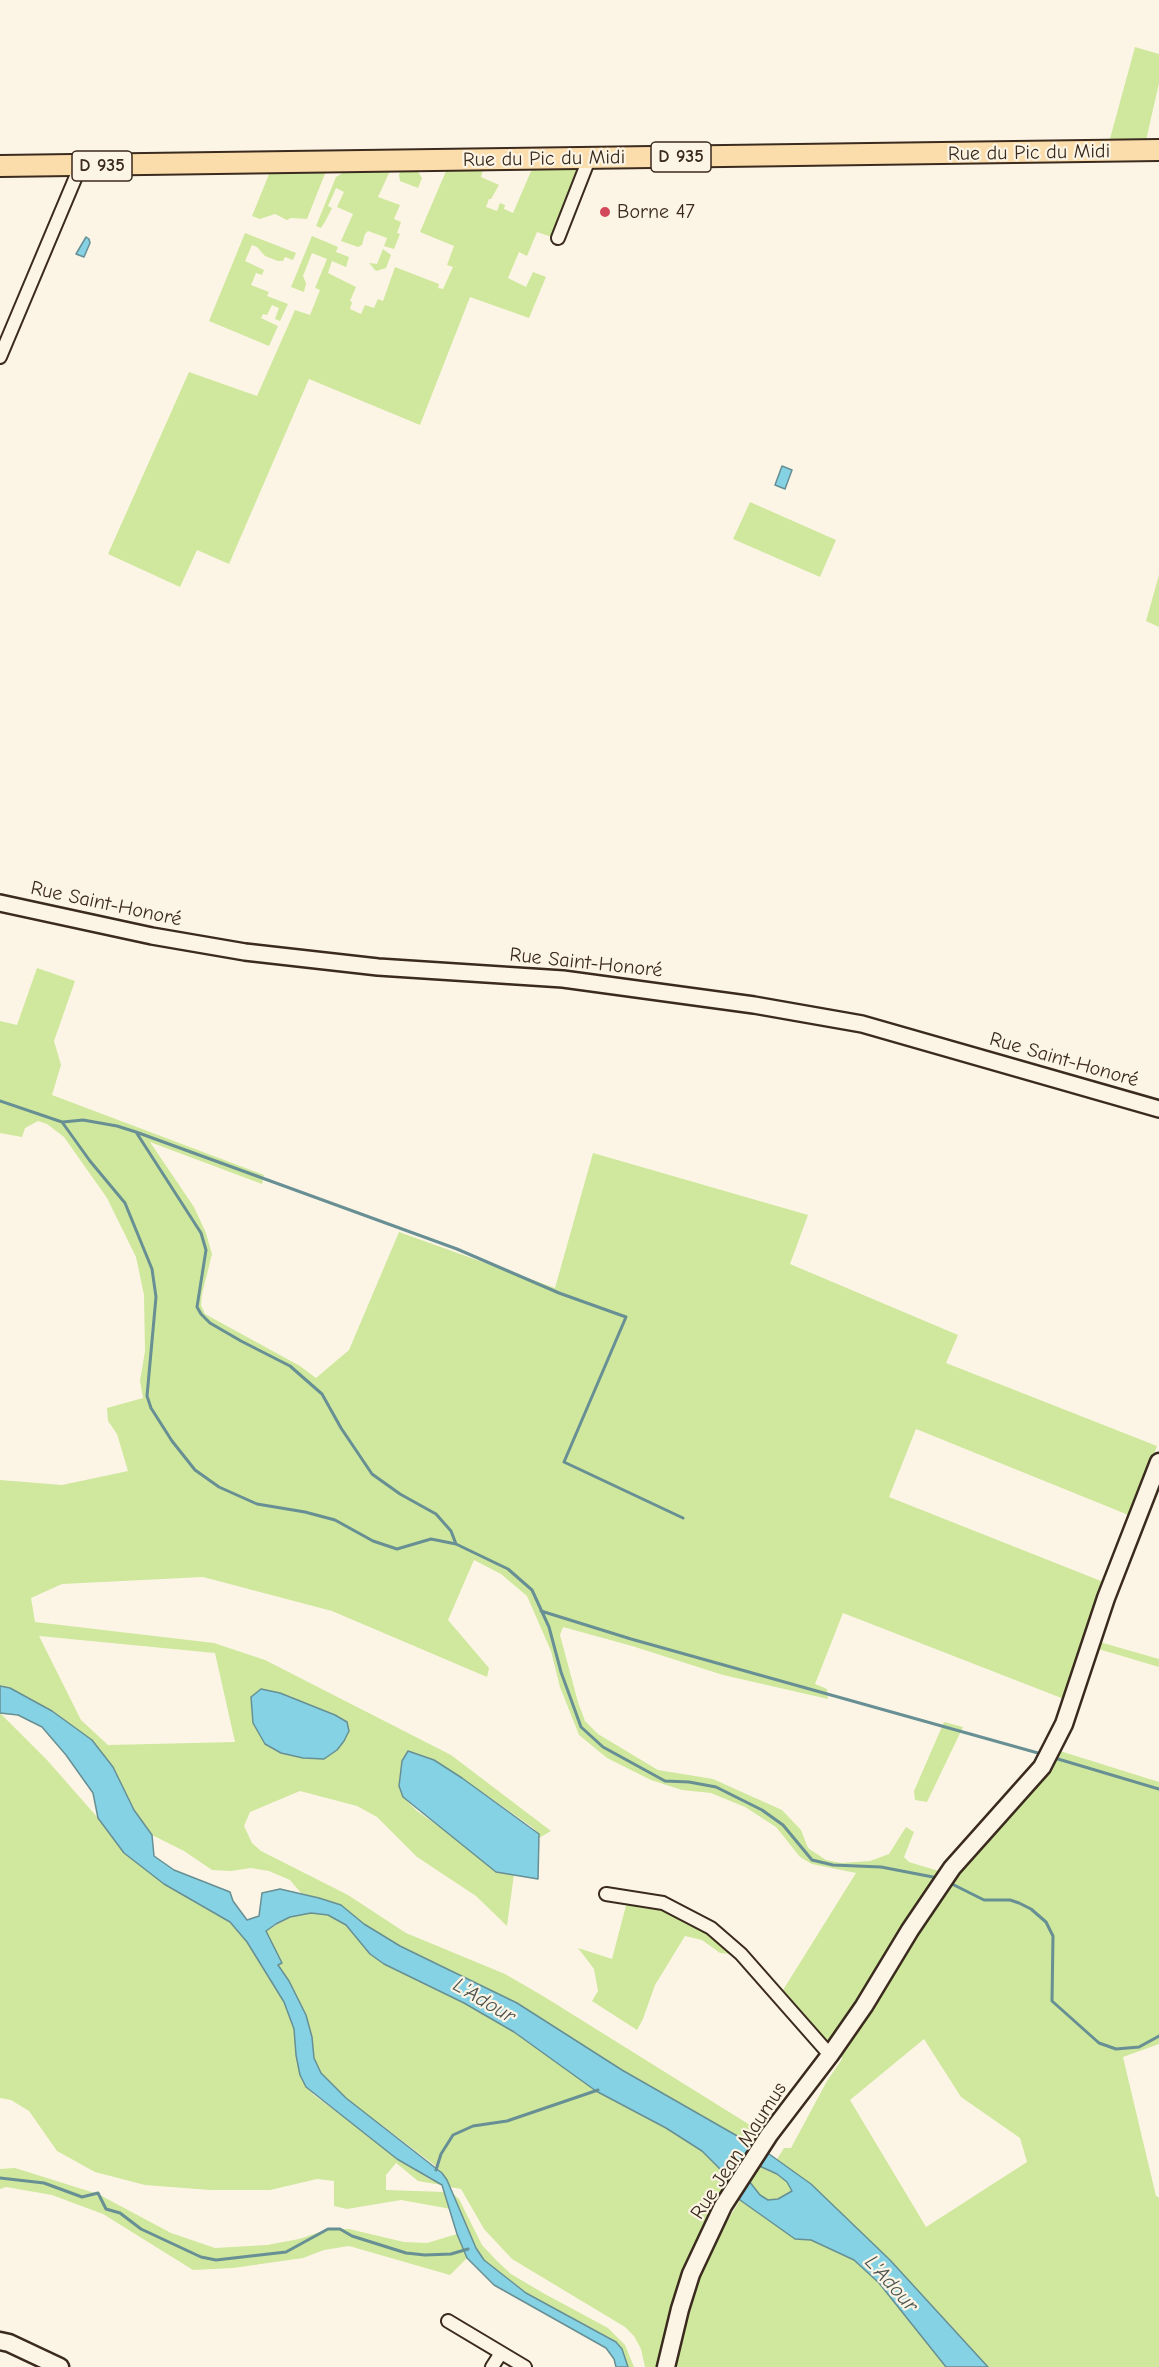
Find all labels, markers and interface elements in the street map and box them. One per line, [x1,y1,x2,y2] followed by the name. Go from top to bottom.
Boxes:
[948,140,1110,166] street label: Rue du Pic du Midi
[651,142,711,172] road number: D 935
[463,146,625,172] street label: Rue du Pic du Midi
[72,151,132,181] road number: D 935
[617,200,695,224] place label: Borne 47
[598,205,612,219] marker: Borne 47
[28,876,184,932] street label: Rue Saint-Honoré
[508,943,664,983] street label: Rue Saint-Honoré
[987,1027,1141,1093] street label: Rue Saint-Honoré
[448,1973,520,2029] water label: L'Adour
[686,2078,792,2224] street label: Rue Jean Maumus
[859,2250,923,2318] water label: L'Adour

